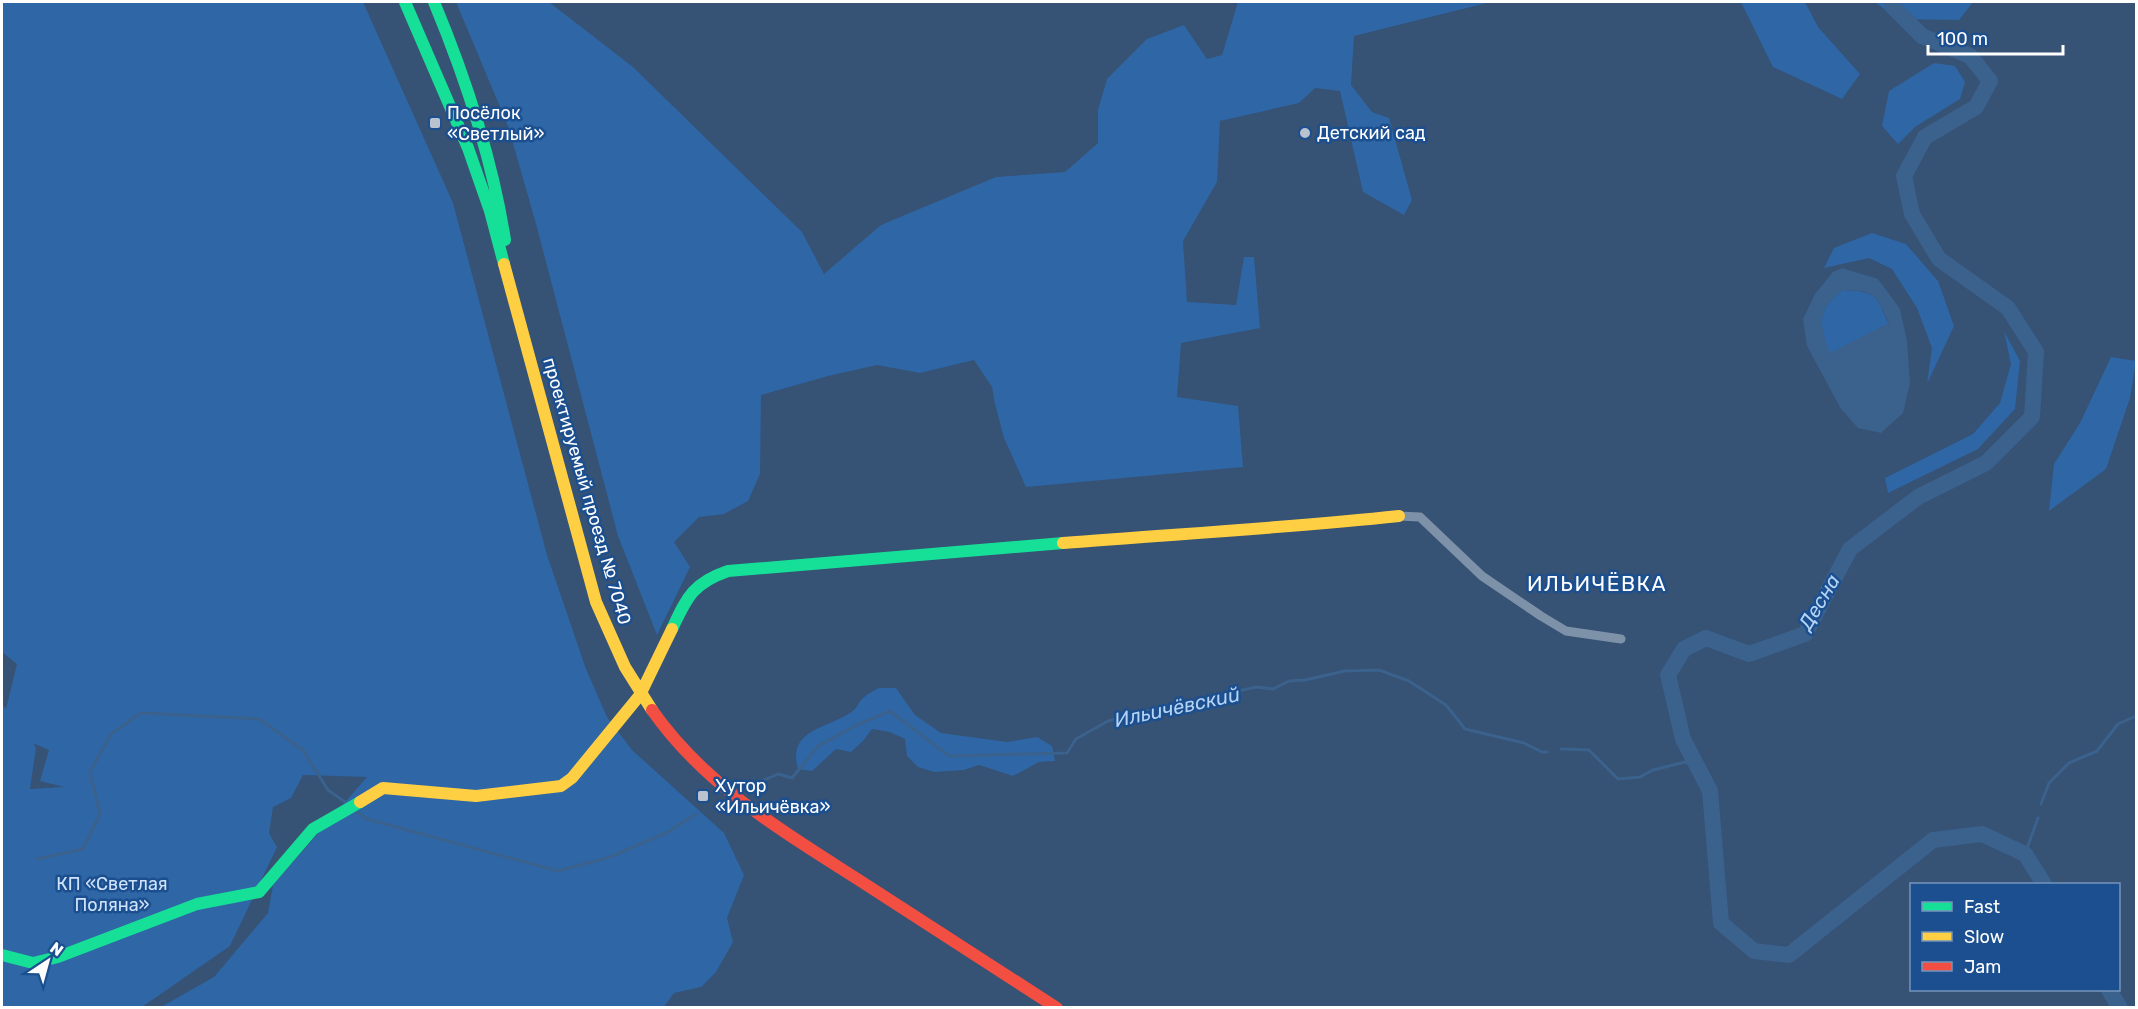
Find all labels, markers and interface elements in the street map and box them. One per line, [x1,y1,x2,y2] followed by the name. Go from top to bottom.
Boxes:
[1928,18,2063,56] scale bar
[1937,28,1988,50] text: 100 m
[447,102,544,145] place label: Посёлок «Светлый»
[428,116,442,130] marker: Посёлок «Светлый»
[1317,122,1426,144] place label: Детский сад
[1298,126,1312,140] marker: Детский сад
[538,355,636,627] street label: проектируемый проезд № 7040
[1792,570,1845,636] water label: Десна
[1527,571,1667,596] district label: ИЛЬИЧЁВКА
[1112,682,1242,732] water label: Ильичёвский
[715,775,830,818] place label: Хутор «Ильичёвка»
[696,789,710,803] marker: Хутор «Ильичёвка»
[56,873,168,916] park label: КП «Светлая Поляна»
[1910,883,2120,991] legend
[1964,896,2000,918] text: Fast
[1964,926,2004,948] text: Slow
[18,931,78,991] north arrow
[46,938,67,960] text: N
[1964,956,2001,978] text: Jam

